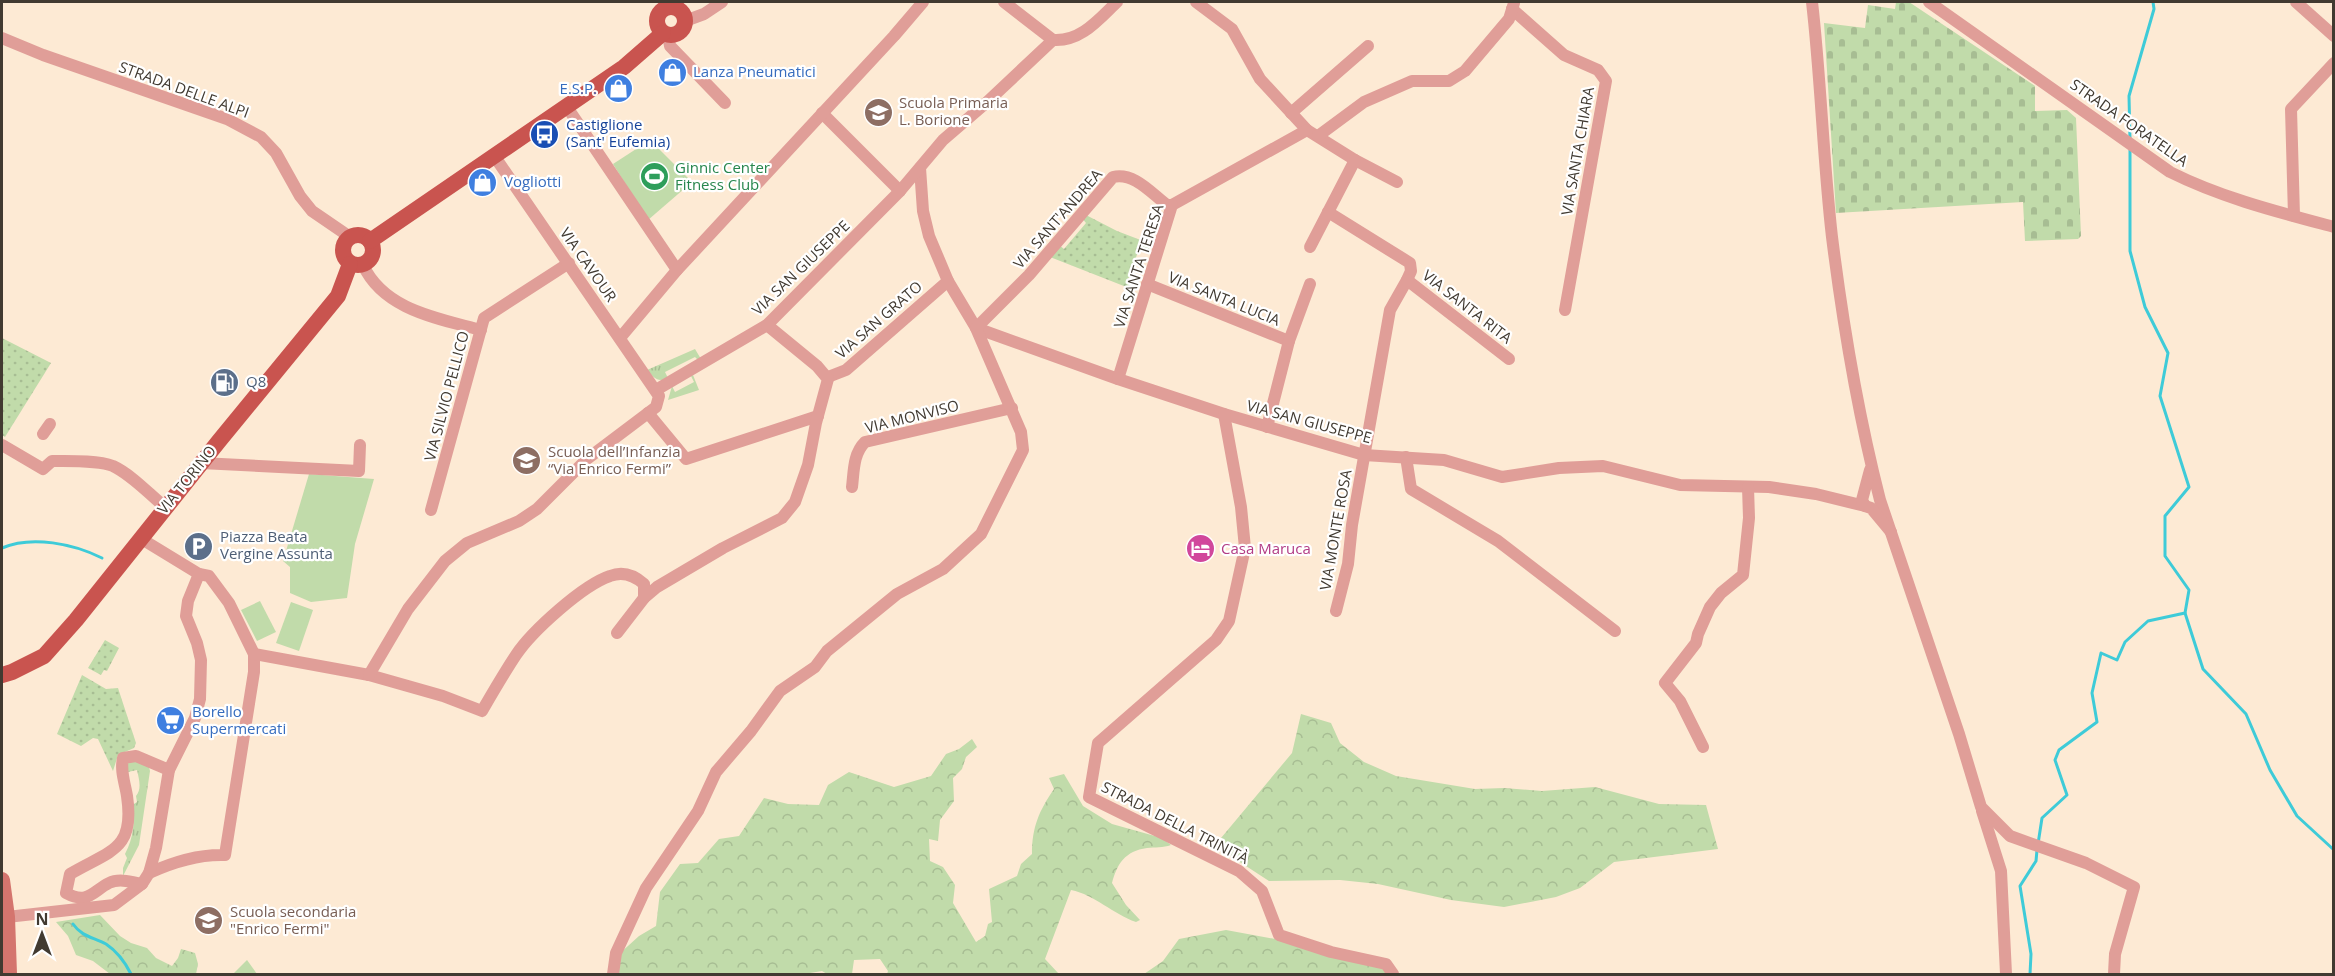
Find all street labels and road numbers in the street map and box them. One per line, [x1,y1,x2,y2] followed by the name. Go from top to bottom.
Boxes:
[116,56,252,122] street label: STRADA DELLE ALPI
[2067,74,2193,171] street label: STRADA FORATELLA
[1556,85,1598,217] street label: VIA SANTA CHIARA
[1008,164,1106,272] street label: VIA SANT'ANDREA
[1109,201,1168,330] street label: VIA SANTA TERESA
[747,215,853,319] street label: VIA SAN GIUSEPPE
[556,223,622,306] street label: VIA CAVOUR
[1419,265,1517,348] street label: VIA SANTA RITA
[1165,267,1284,330] street label: VIA SANTA LUCIA
[831,276,926,363] street label: VIA SAN GRATO
[419,329,473,463] street label: VIA SILVIO PELLICO
[863,395,961,437] street label: VIA MONVISO
[1245,395,1374,447] street label: VIA SAN GIUSEPPE
[152,441,220,518] street label: VIA TORINO
[1315,467,1356,592] street label: VIA MONTE ROSA
[1098,776,1253,868] street label: STRADA DELLA TRINITÀ

